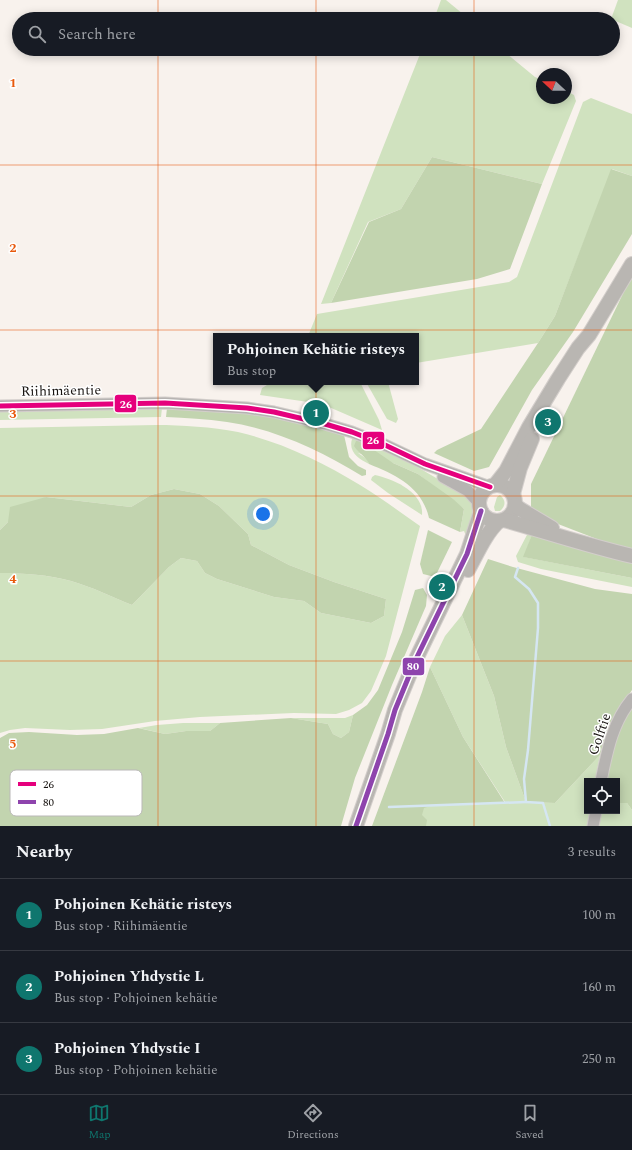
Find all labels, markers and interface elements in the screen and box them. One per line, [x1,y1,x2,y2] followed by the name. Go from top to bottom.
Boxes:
[12,12,620,56] search box
[26,23,48,45] icon: search
[58,23,136,46] text: Search here
[536,68,572,104] north arrow
[9,73,17,93] text: 1
[9,238,17,258] text: 2
[213,333,419,385] popup
[227,338,405,361] text: Pohjoinen Kehätie risteys
[227,361,276,381] text: Bus stop
[21,379,102,402] street label: Riihimäentie
[114,394,137,413] line badge: 26
[120,396,132,413] text: 26
[303,398,329,428] pin: 1
[9,404,17,424] text: 3
[535,407,561,437] pin: 3
[362,431,385,450] line badge: 26
[367,432,379,449] text: 26
[253,504,273,524] your location
[9,569,17,589] text: 4
[429,572,455,602] pin: 2
[402,657,425,676] line badge: 80
[407,658,419,675] text: 80
[582,710,617,758] street label: Golftie
[9,734,17,754] text: 5
[10,770,142,816] legend
[43,776,54,793] text: 26
[584,778,620,814] map controls
[584,778,620,814] button: locate
[43,794,54,811] text: 80
[16,839,72,865] text: Nearby
[568,842,616,862] text: 3 results
[54,893,232,916] text: Pohjoinen Kehätie risteys
[25,905,33,925] text: 1
[582,905,616,925] text: 100 m
[54,916,188,936] text: Bus stop · Riihimäentie
[54,965,204,988] text: Pohjoinen Yhdystie L
[25,977,33,997] text: 2
[582,977,616,997] text: 160 m
[54,988,217,1008] text: Bus stop · Pohjoinen kehätie
[54,1037,200,1060] text: Pohjoinen Yhdystie I
[25,1049,33,1069] text: 3
[582,1049,616,1069] text: 250 m
[54,1060,217,1080] text: Bus stop · Pohjoinen kehätie
[88,1102,111,1143] tab: Map
[287,1102,339,1143] tab: Directions
[515,1102,544,1143] tab: Saved

